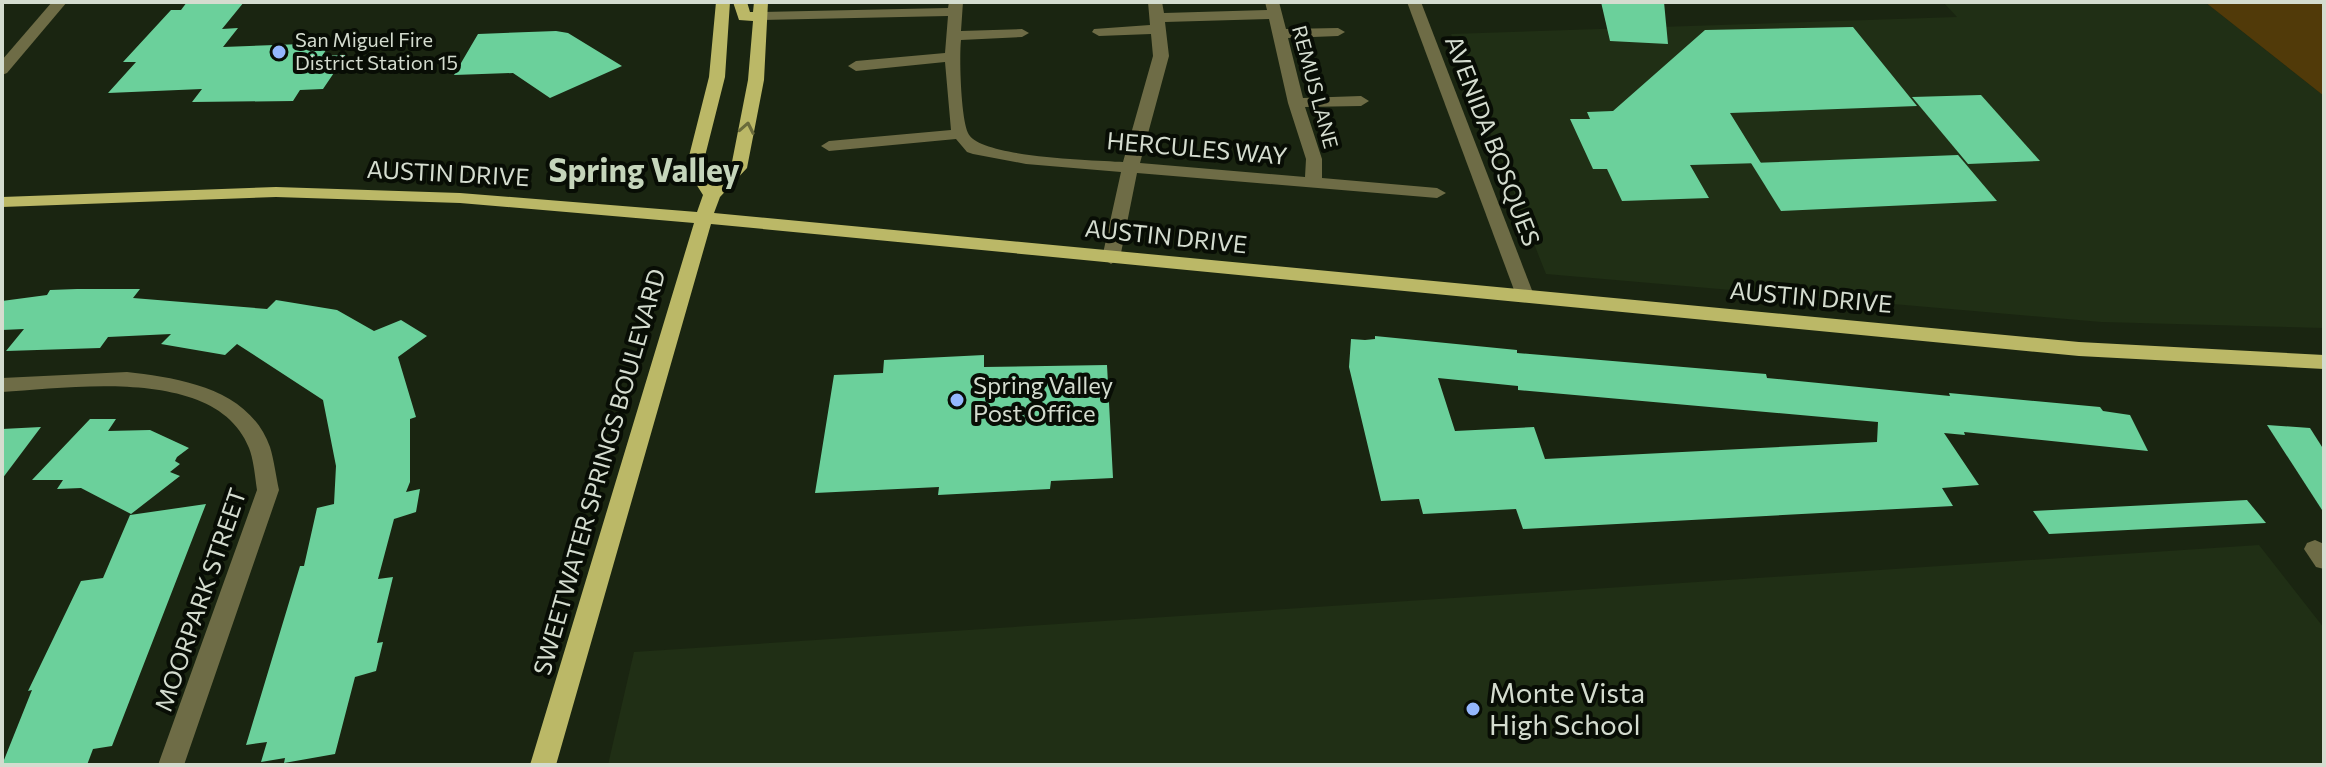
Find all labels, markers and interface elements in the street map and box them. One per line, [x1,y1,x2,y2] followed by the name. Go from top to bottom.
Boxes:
[1288,23,1344,151] street label: REMUS LANE
[295,27,458,74] place label: San Miguel Fire District Station 15
[1440,31,1547,250] street label: AVENIDA BOSQUES
[270,43,288,61] marker: San Miguel Fire District Station 15
[737,122,754,135] one-way arrow
[1106,125,1289,170] street label: HERCULES WAY
[548,149,740,189] district label: Spring Valley
[366,154,530,191] street label: AUSTIN DRIVE
[1084,213,1249,258] street label: AUSTIN DRIVE
[527,265,671,678] street label: SWEETWATER SPRINGS BOULEVARD
[1729,275,1894,318] street label: AUSTIN DRIVE
[973,370,1113,427] place label: Spring Valley Post Office
[948,391,966,409] marker: Spring Valley Post Office
[148,484,251,715] street label: MOORPARK STREET
[1489,675,1645,741] place label: Monte Vista High School
[1464,700,1482,718] marker: Monte Vista High School

